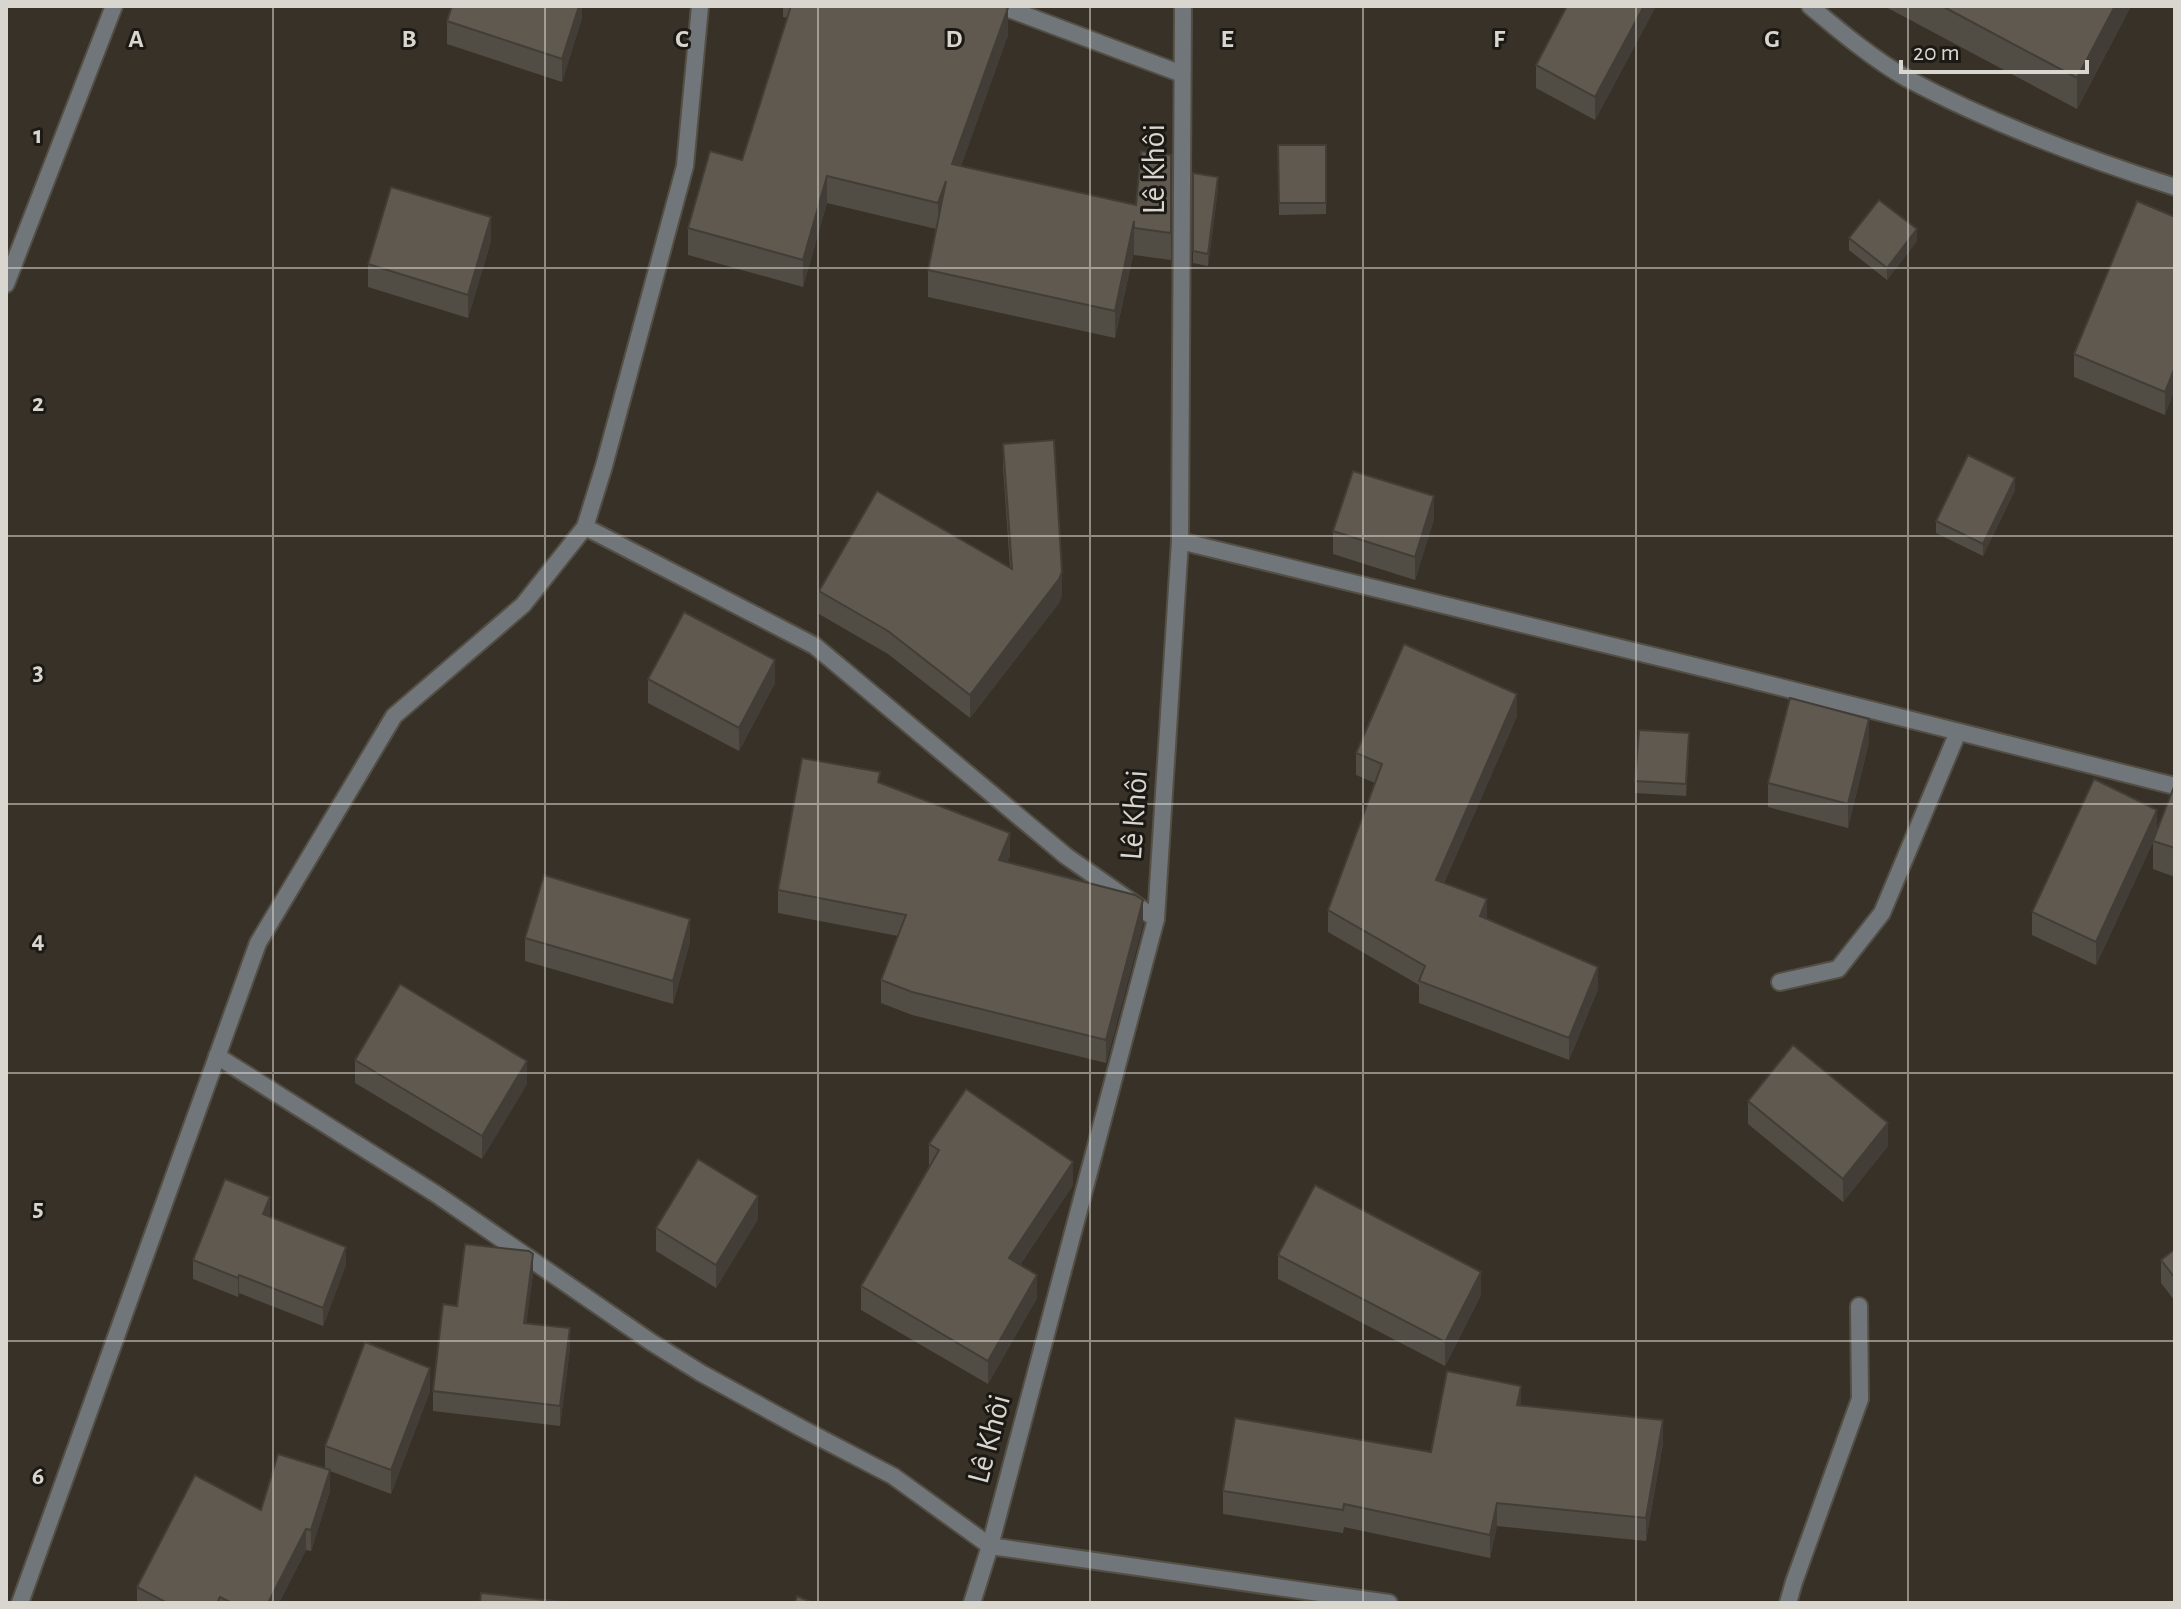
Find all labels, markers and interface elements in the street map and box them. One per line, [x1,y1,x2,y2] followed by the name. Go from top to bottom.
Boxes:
[1901,24,2087,74] scale bar
[128,26,144,52] text: A
[401,26,417,52] text: B
[675,26,689,52] text: C
[945,26,963,52] text: D
[1220,26,1234,52] text: E
[1493,26,1506,52] text: F
[1764,26,1780,52] text: G
[1913,41,1960,65] text: 20 m
[33,122,43,148] text: 1
[1138,124,1170,214] street label: Lê Khôi
[32,390,44,416] text: 2
[32,659,44,685] text: 3
[1115,769,1153,861] street label: Lê Khôi
[31,927,45,953] text: 4
[32,1195,44,1221] text: 5
[962,1391,1016,1487] street label: Lê Khôi
[32,1463,44,1489] text: 6

